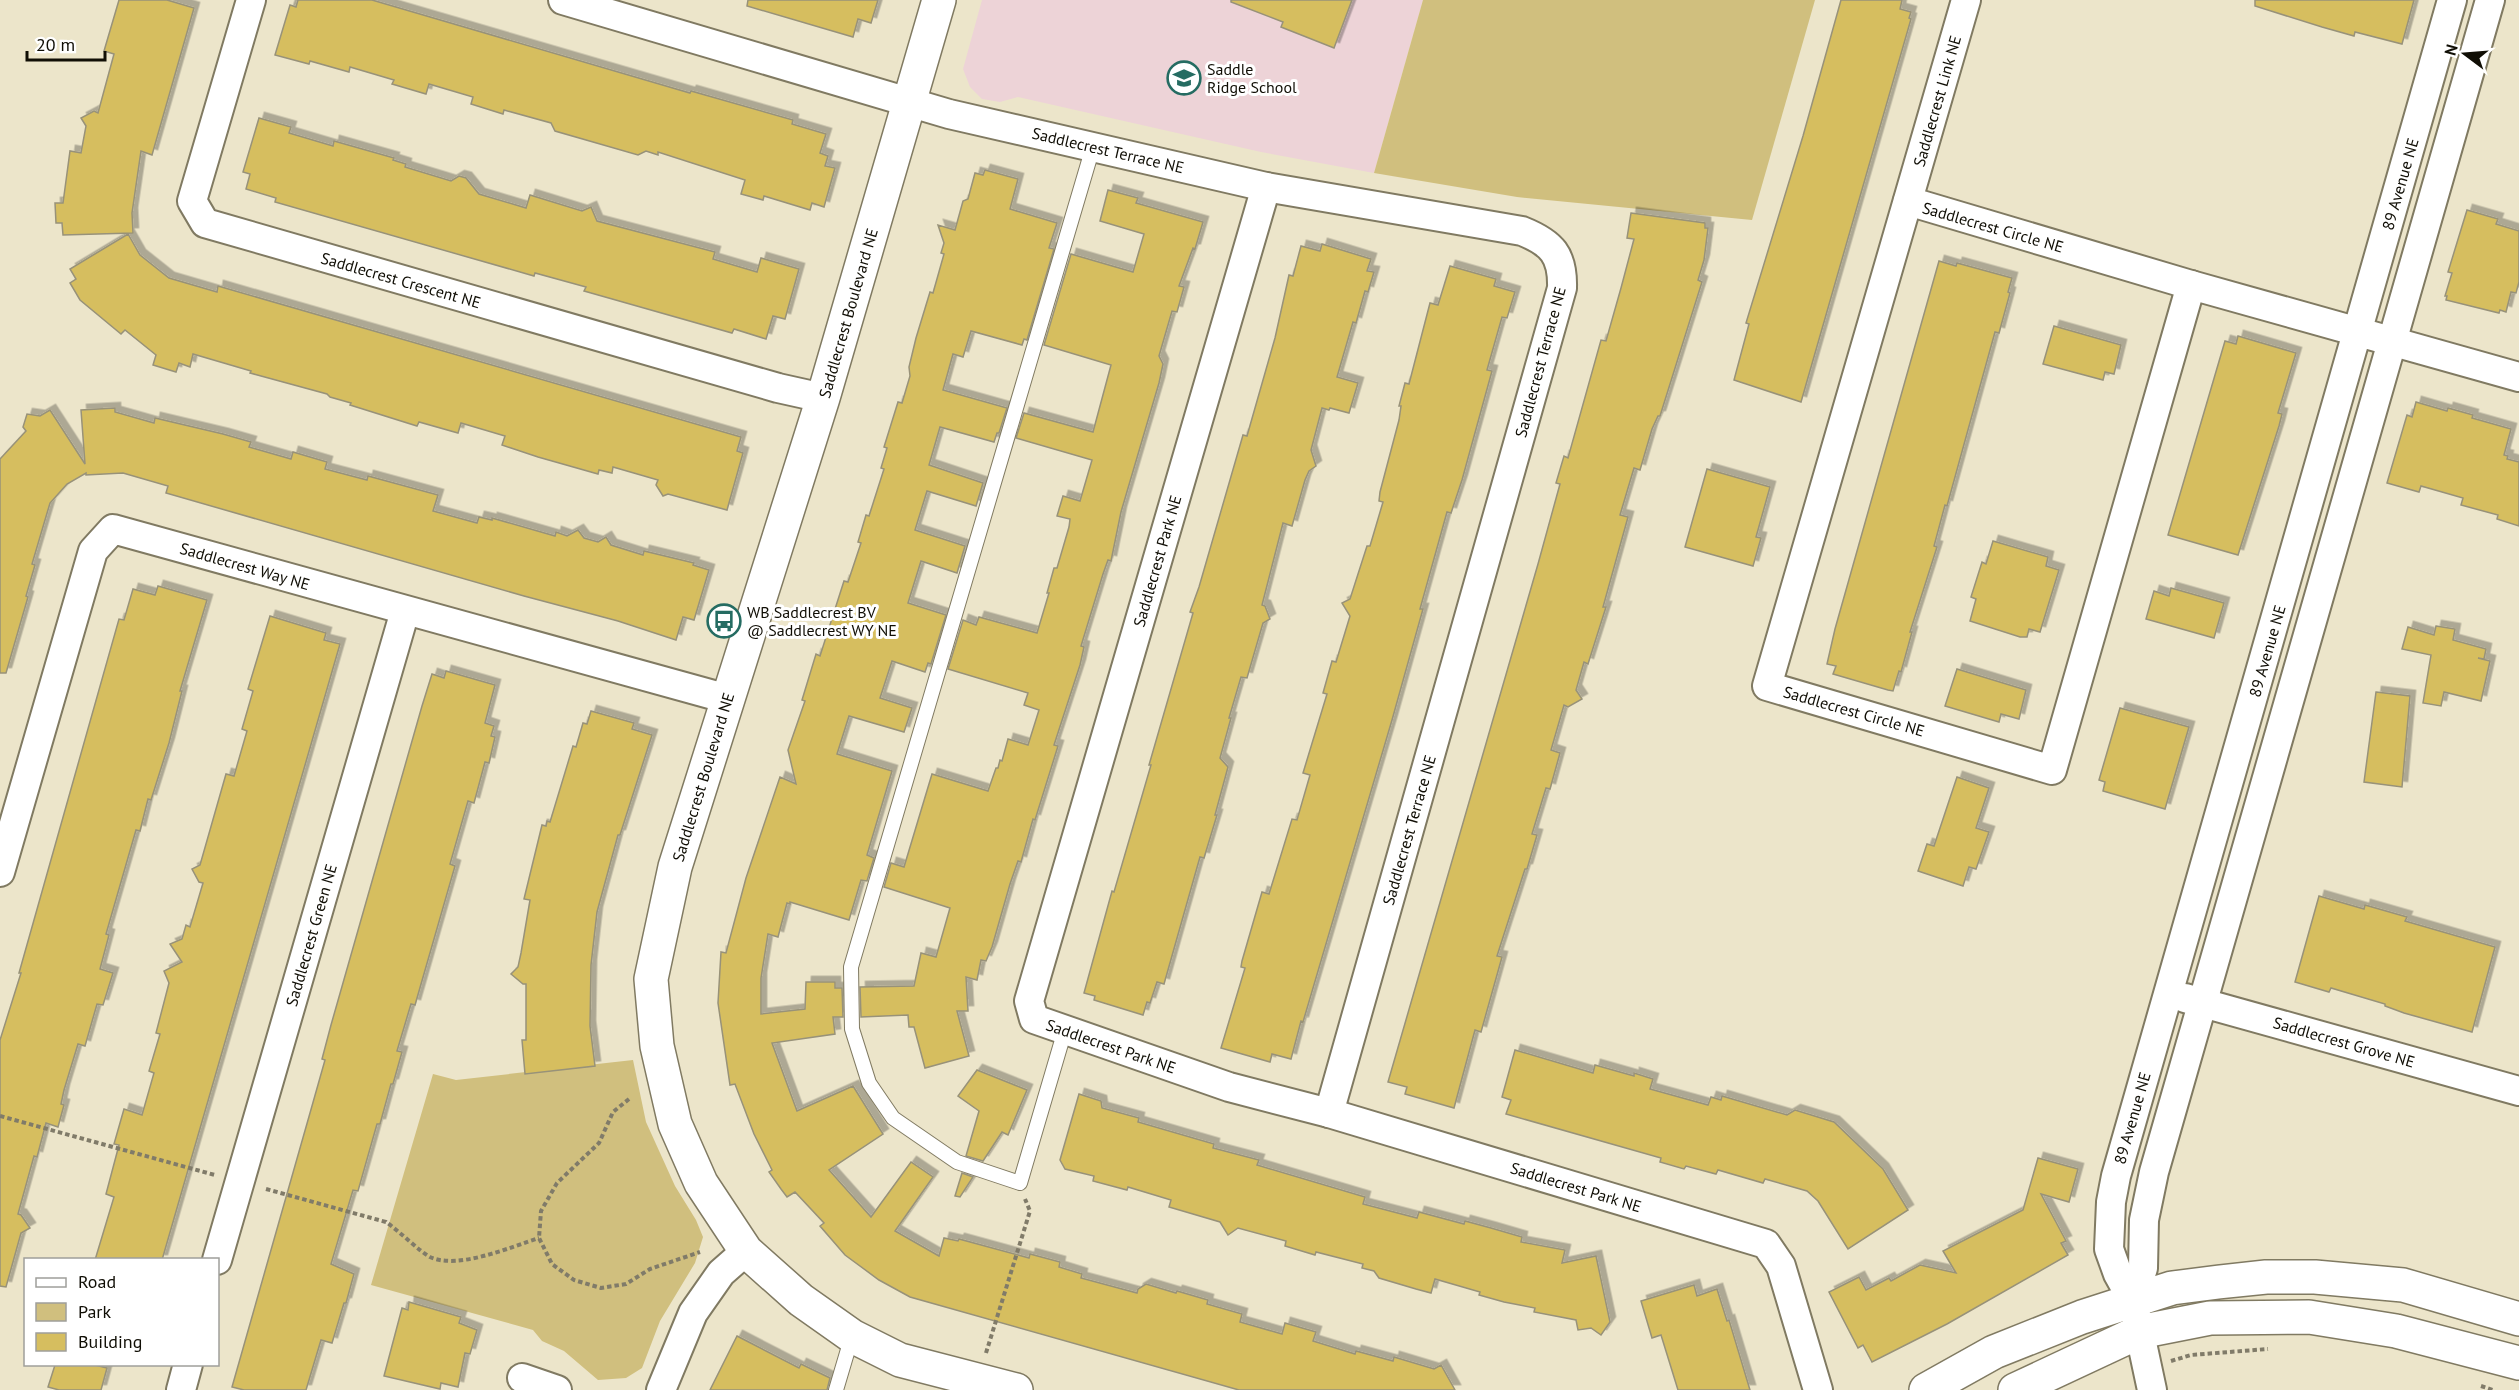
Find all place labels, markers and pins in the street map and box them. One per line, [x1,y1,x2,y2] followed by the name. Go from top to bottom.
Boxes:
[1207,59,1297,97] place label: Saddle Ridge School
[1166,60,1202,96] school or university icon: Saddle Ridge School
[747,602,897,640] place label: WB Saddlecrest BV @ Saddlecrest WY NE
[706,603,742,639] bus stop icon: WB Saddlecrest BV @ Saddlecrest WY NE

